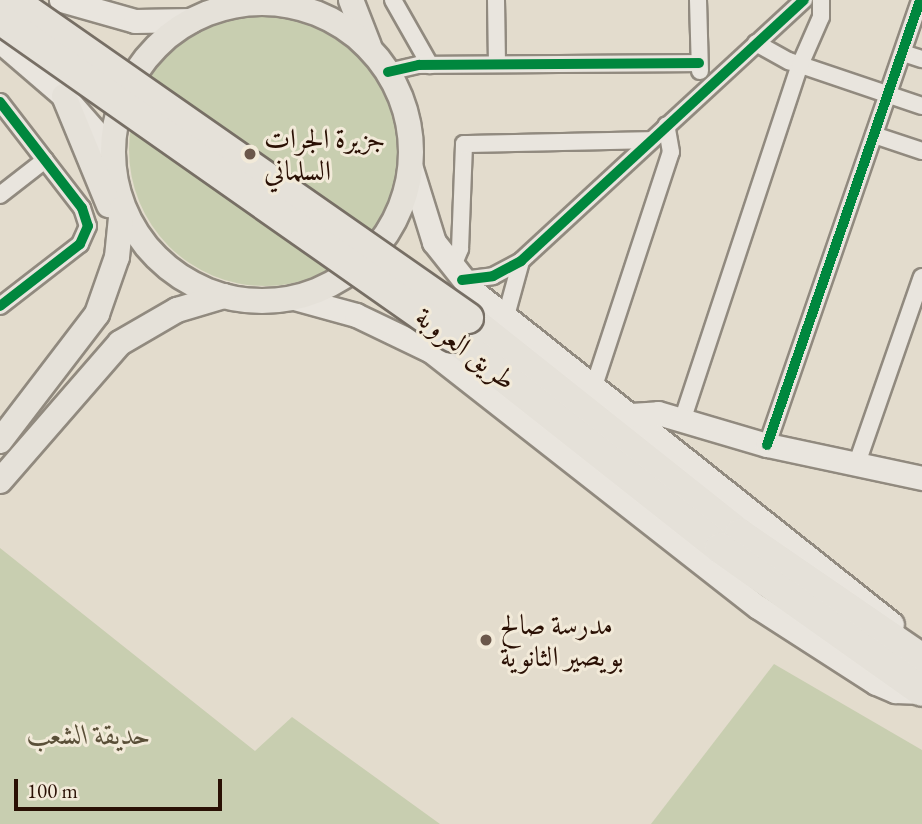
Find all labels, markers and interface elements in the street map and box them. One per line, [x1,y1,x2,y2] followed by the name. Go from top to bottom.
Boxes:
[264,121,385,187] place label: جزيرة الجرات السلماني
[242,146,258,162] marker: جزيرة الجرات السلماني
[409,299,523,397] street label: طريق العروبة
[500,607,623,673] place label: مدرسة صالح بويصير الثانوية
[478,632,494,648] marker: مدرسة صالح بويصير الثانوية
[27,717,151,751] park label: حديقة الشعب
[18,764,226,808] scale bar
[27,777,78,804] text: 100 m

